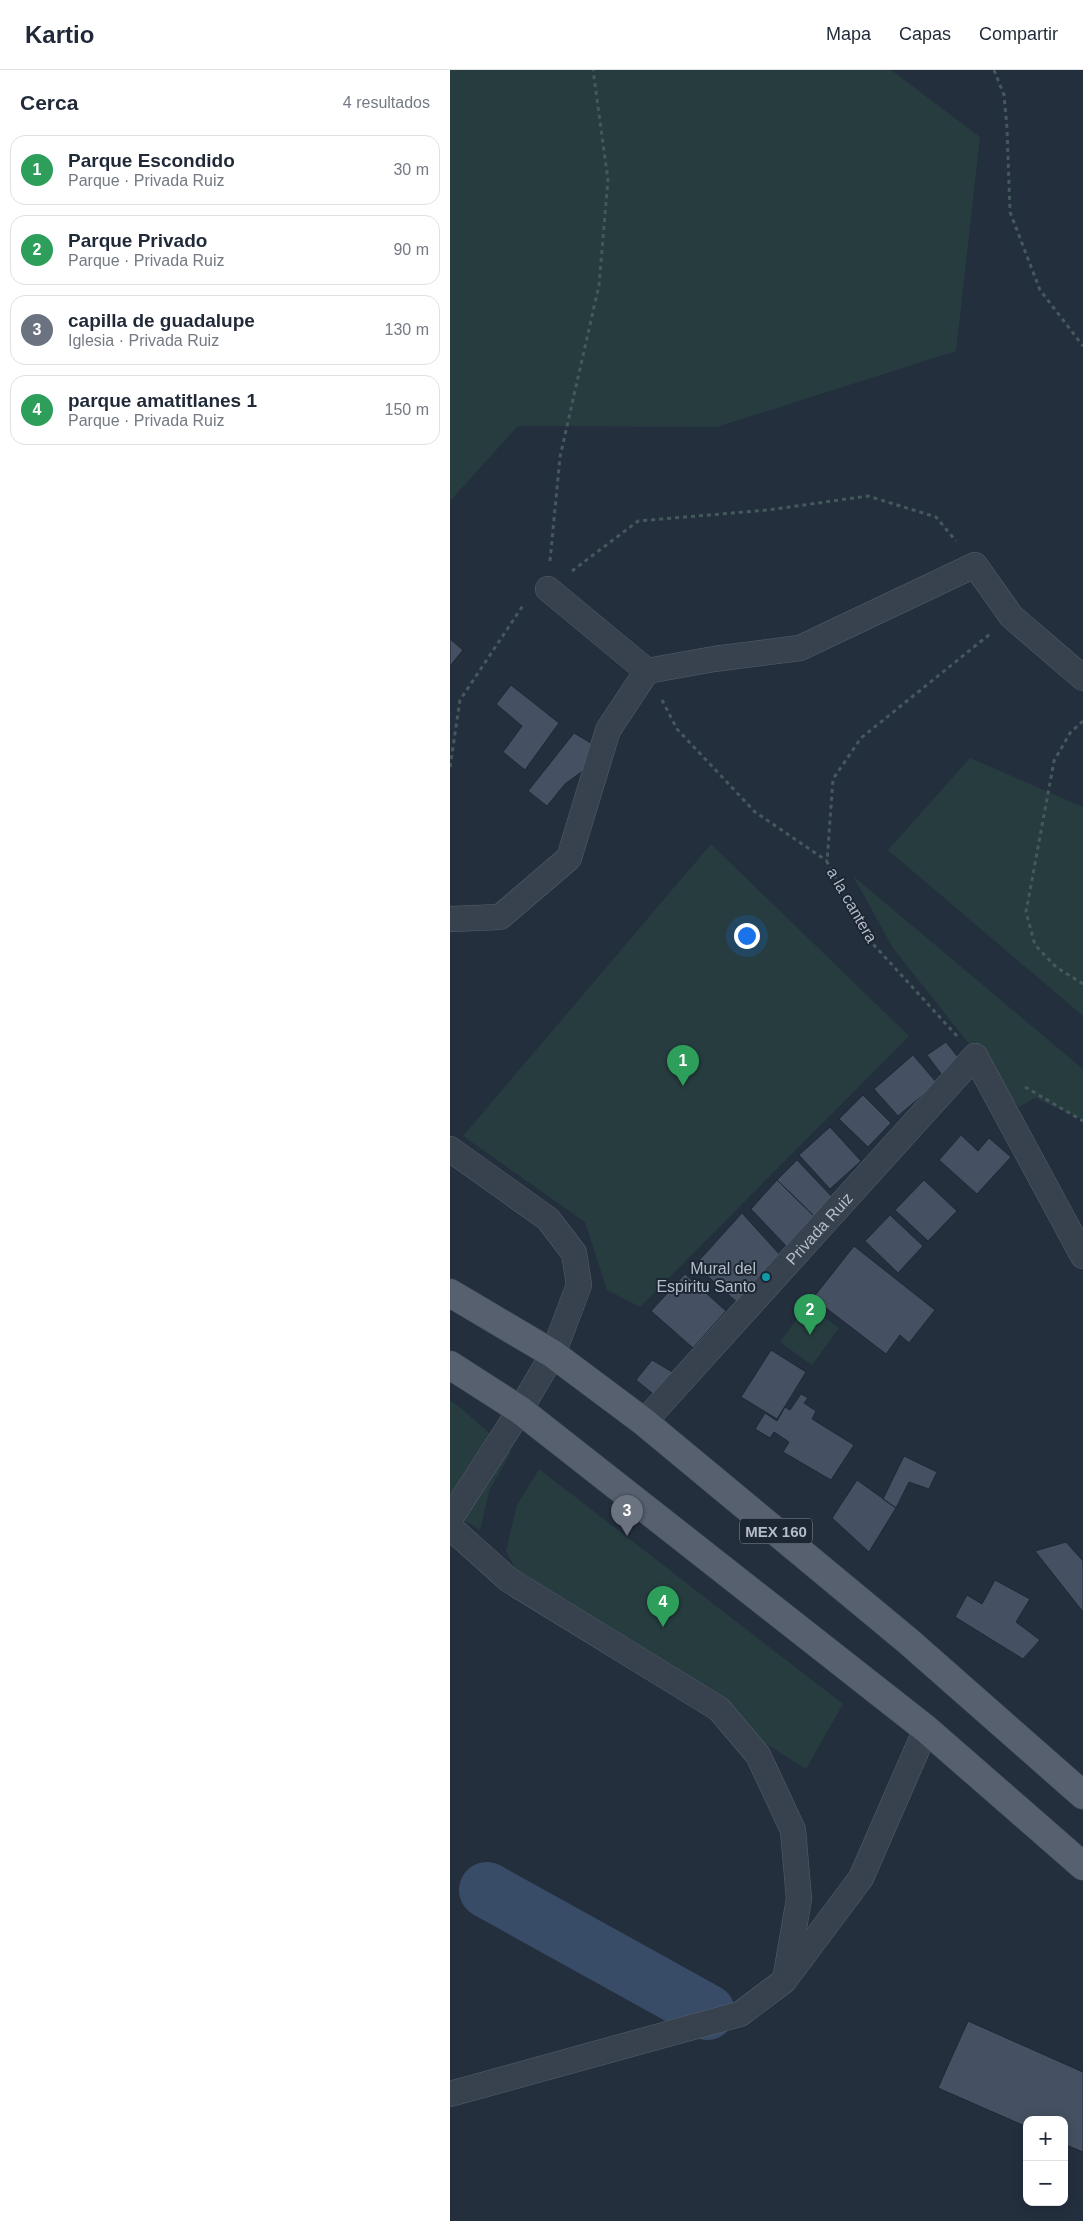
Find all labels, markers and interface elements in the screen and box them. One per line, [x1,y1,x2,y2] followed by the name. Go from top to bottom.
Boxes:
[25,21,94,48] text: Kartio
[826,24,871,44] text: Mapa
[899,24,951,44] text: Capas
[979,24,1058,44] text: Compartir
[20,91,78,114] text: Cerca
[343,94,430,111] text: 4 resultados
[68,150,235,171] text: Parque Escondido
[33,161,41,178] text: 1
[393,161,429,178] text: 30 m
[68,172,225,189] text: Parque · Privada Ruiz
[68,230,207,251] text: Parque Privado
[33,241,41,258] text: 2
[393,241,429,258] text: 90 m
[68,252,225,269] text: Parque · Privada Ruiz
[68,310,255,331] text: capilla de guadalupe
[33,321,41,338] text: 3
[385,321,429,338] text: 130 m
[68,332,219,349] text: Iglesia · Privada Ruiz
[68,390,257,411] text: parque amatitlanes 1
[33,401,41,418] text: 4
[385,401,429,418] text: 150 m
[68,412,225,429] text: Parque · Privada Ruiz
[824,865,880,946] street label: a la cantera
[734,923,760,949] your location
[667,1045,699,1086] pin: 1
[782,1189,856,1268] street label: Privada Ruiz
[656,1260,756,1295] place label: Mural del Espiritu Santo
[760,1271,772,1283] marker: Mural del Espiritu Santo
[794,1294,826,1335] pin: 2
[611,1495,643,1536] pin: 3
[740,1518,812,1544] road number: MEX 160
[647,1586,679,1627] pin: 4
[1023,2116,1068,2206] map controls
[1023,2116,1068,2161] button: +
[1023,2161,1068,2206] button: −

